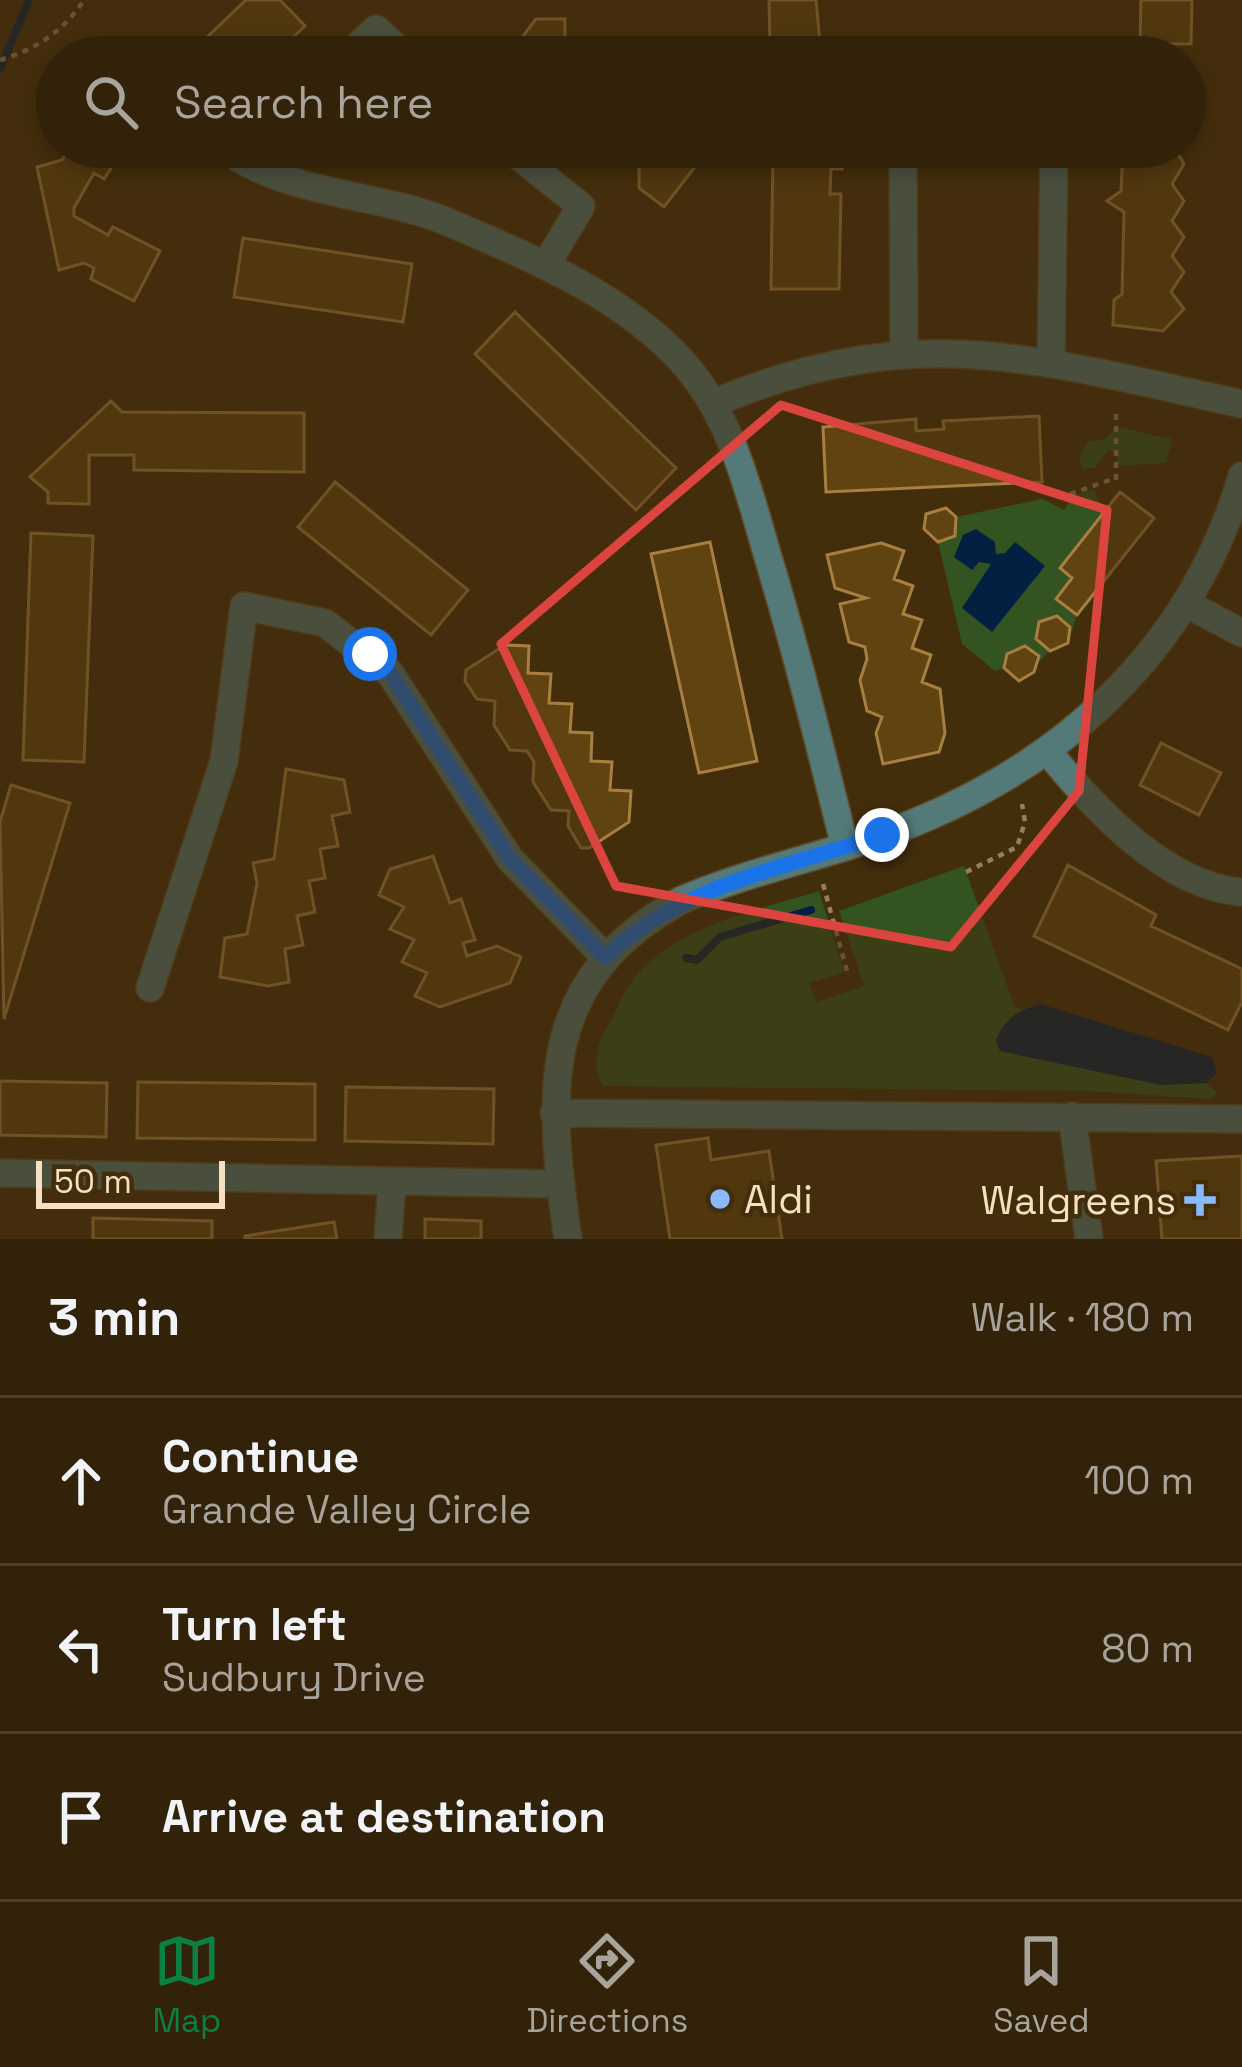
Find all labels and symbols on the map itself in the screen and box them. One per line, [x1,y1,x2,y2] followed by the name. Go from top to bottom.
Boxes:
[343,627,397,681] route start
[855,808,909,862] route end
[36,1155,225,1208] scale bar
[744,1175,813,1224] place label: Aldi
[981,1176,1176,1225] place label: Walgreens
[707,1186,733,1212] marker: Aldi
[1187,1187,1213,1213] marker: Walgreens

